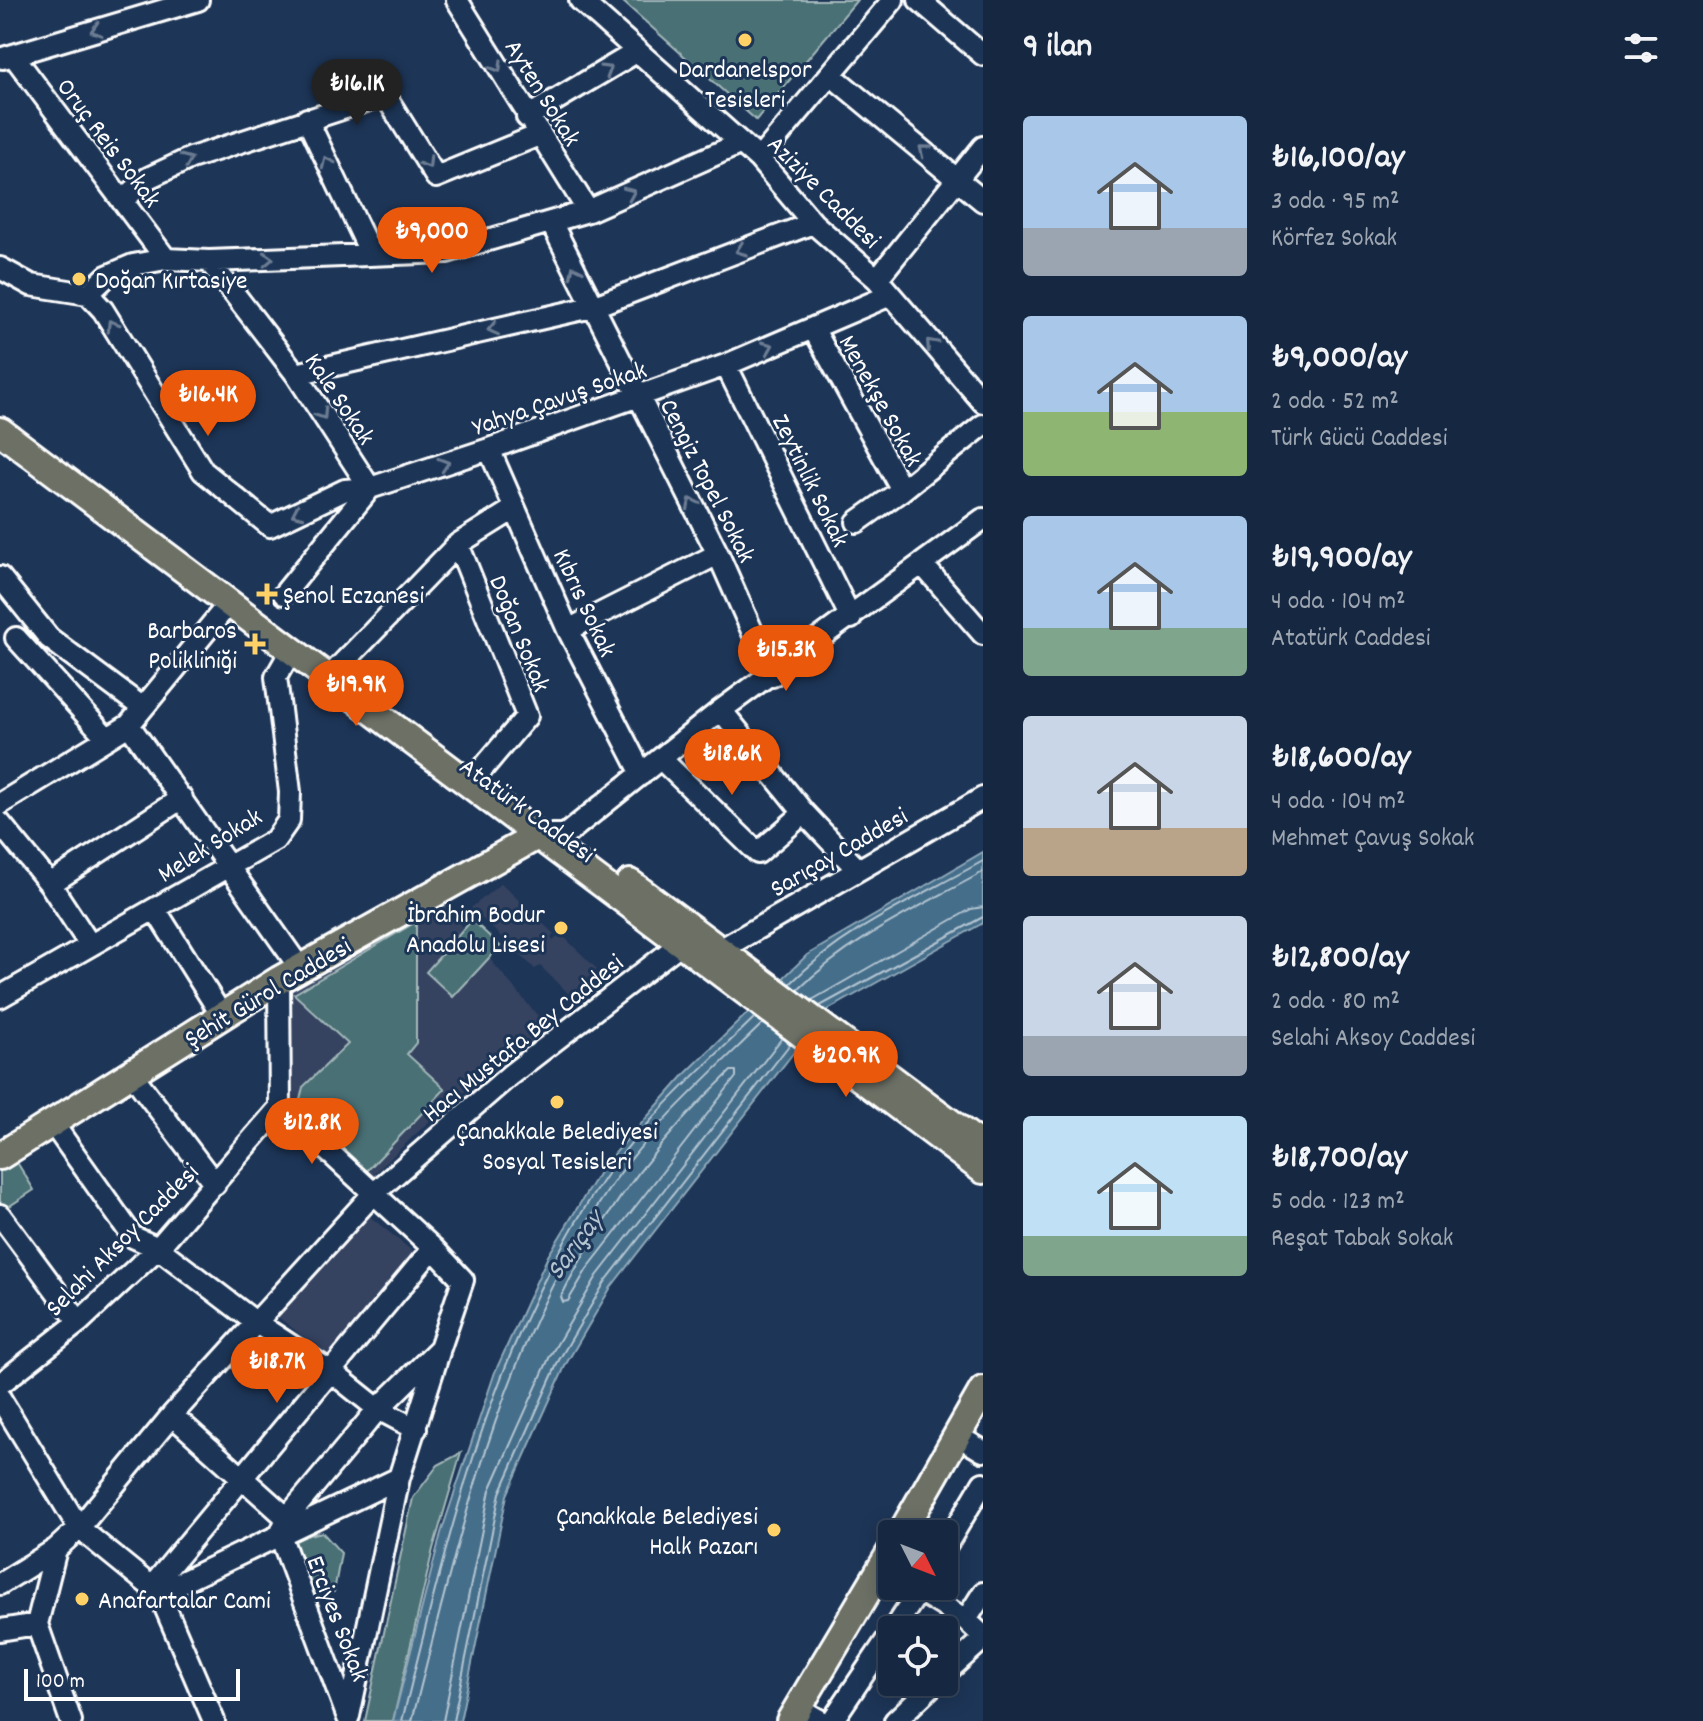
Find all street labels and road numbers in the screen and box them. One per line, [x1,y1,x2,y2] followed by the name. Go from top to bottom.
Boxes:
[493,33,589,155] street label: Ayten Sokak
[46,71,168,217] street label: Oruç Reis Sokak
[757,128,888,259] street label: Aziziye Caddesi
[827,329,931,474] street label: Menekşe Sokak
[294,346,383,454] street label: Kale Sokak
[468,353,652,447] street label: Yahya Çavuş Sokak
[649,393,763,570] street label: Cengiz Topel Sokak
[761,409,857,554] street label: Zeytinlik Sokak
[542,543,624,664] street label: Kıbrıs Sokak
[478,570,558,698] street label: Doğan Sokak
[450,750,602,874] street label: Atatürk Caddesi
[764,799,916,909] street label: Sarıçay Caddesi
[151,800,270,894] street label: Melek Sokak
[178,929,359,1058] street label: Şehit Gürol Caddesi
[415,947,633,1133] street label: Hacı Mustafa Bey Caddesi
[38,1156,209,1327] street label: Selahi Aksoy Caddesi
[295,1551,377,1688] street label: Erciyes Sokak

